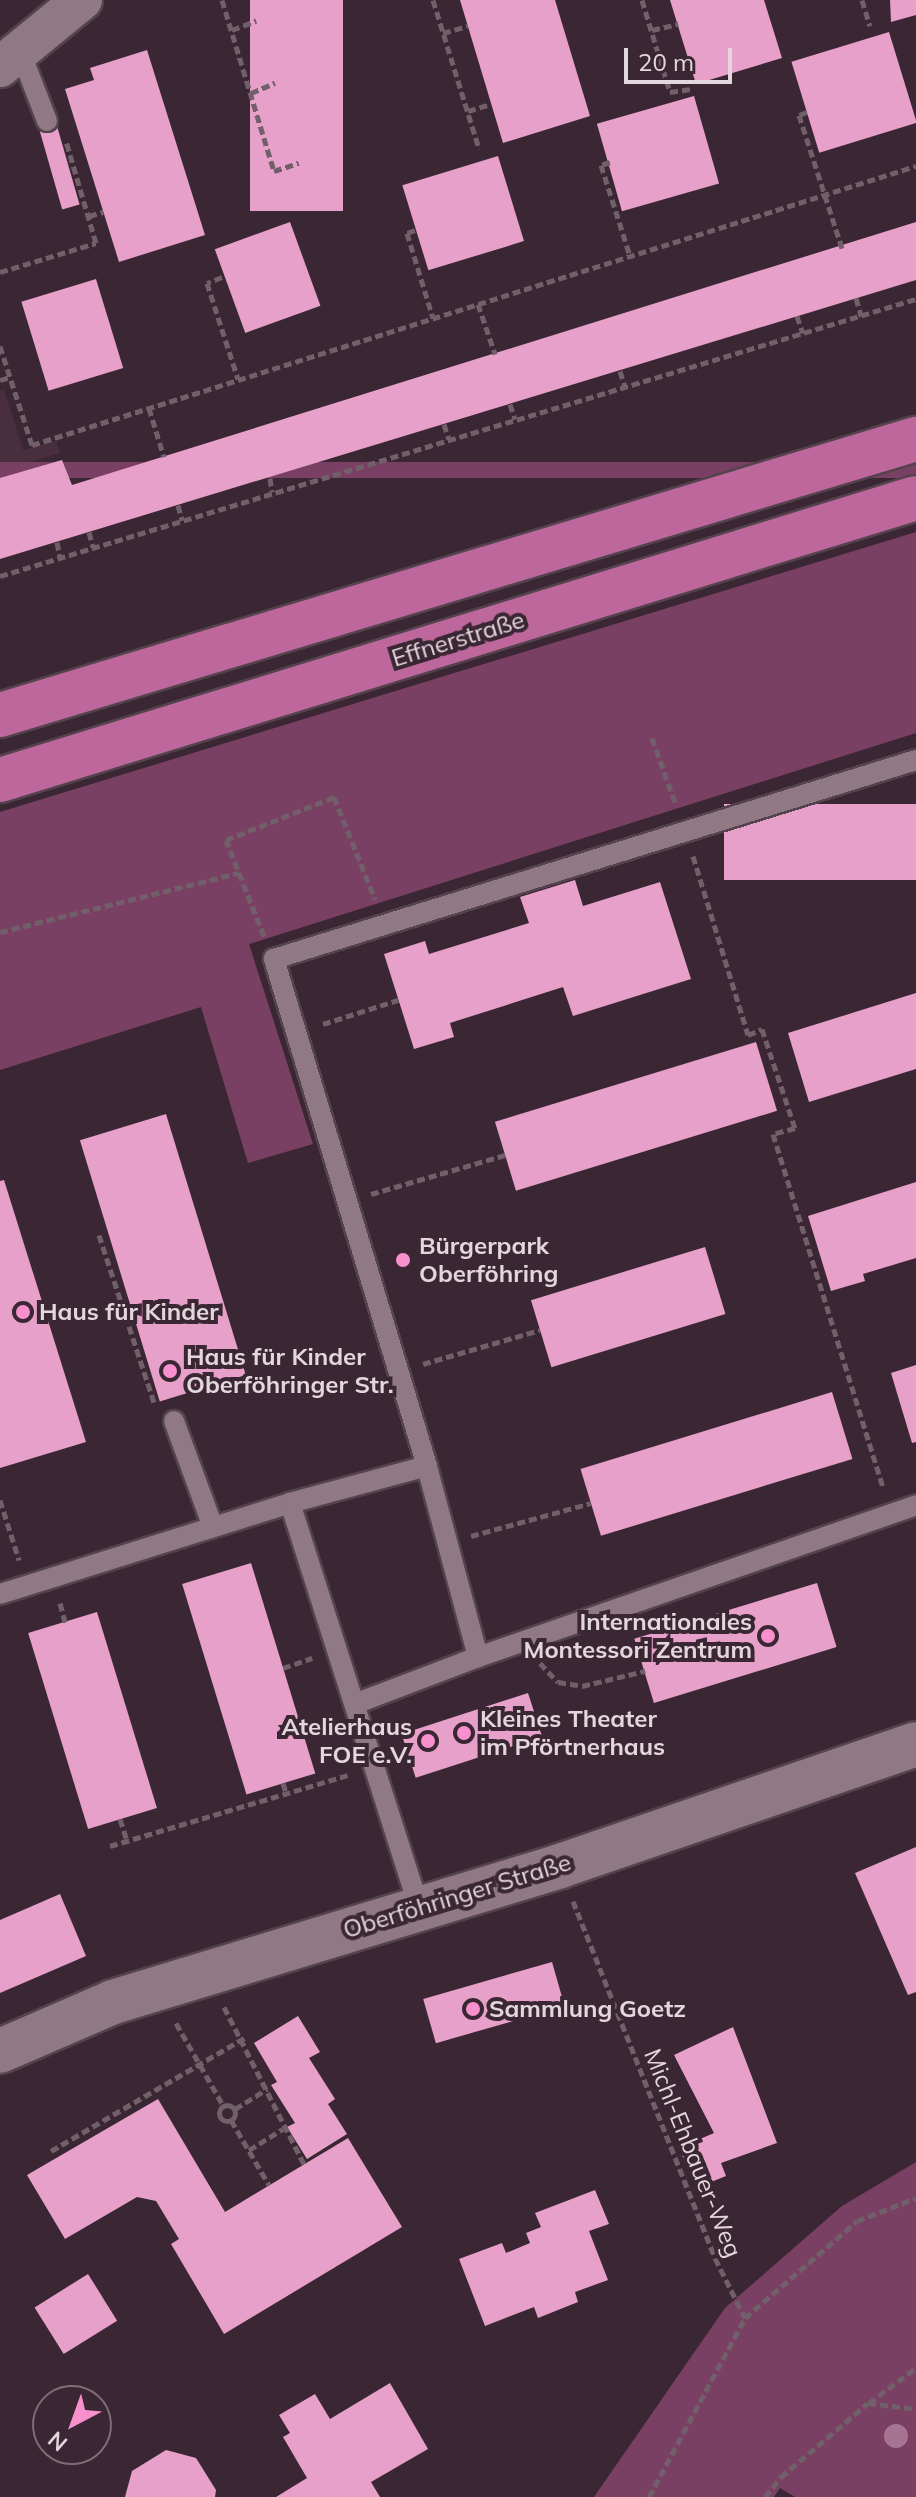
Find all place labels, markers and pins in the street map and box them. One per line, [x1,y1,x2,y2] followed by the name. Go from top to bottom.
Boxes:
[419,1232,558,1288] place label: Bürgerpark Oberföhring
[394,1251,412,1269] marker: Bürgerpark Oberföhring
[39,1298,219,1326] place label: Haus für Kinder
[14,1303,32,1321] marker: Haus für Kinder
[186,1343,394,1399] place label: Haus für Kinder Oberföhringer Str.
[161,1362,179,1380] marker: Haus für Kinder Oberföhringer Str.
[524,1608,752,1664] place label: Internationales Montessori Zentrum
[759,1627,777,1645] marker: Internationales Montessori Zentrum
[480,1705,665,1761] place label: Kleines Theater im Pförtnerhaus
[281,1713,412,1769] place label: Atelierhaus FOE e.V.
[455,1724,473,1742] marker: Kleines Theater im Pförtnerhaus
[419,1732,437,1750] marker: Atelierhaus FOE e.V.
[489,1995,686,2023] place label: Sammlung Goetz
[464,2000,482,2018] marker: Sammlung Goetz

